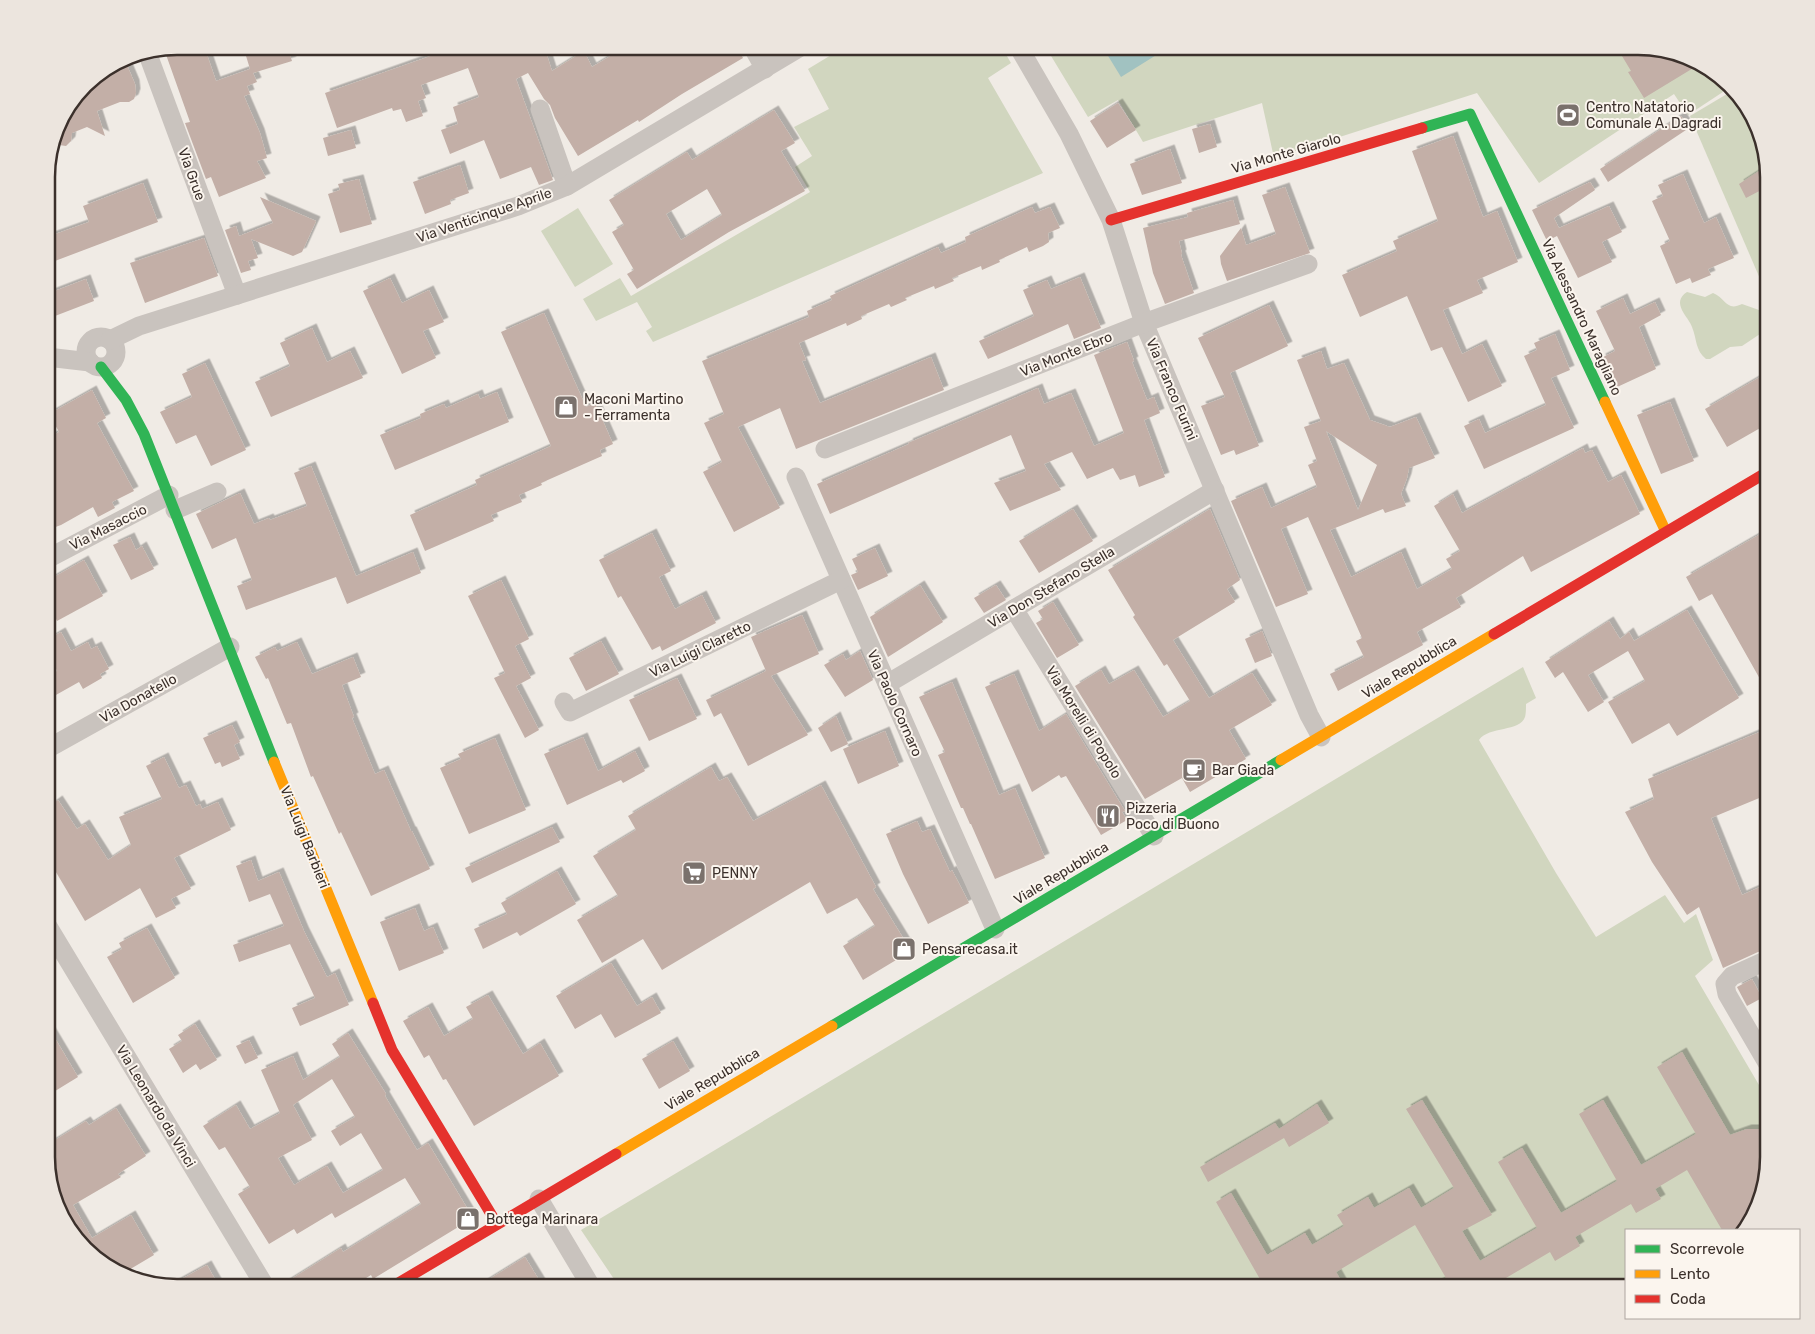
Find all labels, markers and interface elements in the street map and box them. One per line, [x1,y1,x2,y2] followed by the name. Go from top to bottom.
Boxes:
[1586,99,1721,132] place label: Centro Natatorio Comunale A. Dagradi
[1555,102,1581,128] sports icon: Centro Natatorio Comunale A. Dagradi
[1229,130,1343,177] street label: Via Monte Giarolo
[174,146,209,203] street label: Via Grue
[414,184,554,247] street label: Via Venticinque Aprile
[1538,236,1625,398] street label: Via Alessandro Maragliano
[1018,328,1115,381] street label: Via Monte Ebro
[1142,336,1201,443] street label: Via Franco Furini
[584,391,683,424] place label: Maconi Martino - Ferramenta
[553,394,579,420] shop icon: Maconi Martino - Ferramenta
[67,501,150,554] street label: Via Masaccio
[985,543,1118,632] street label: Via Don Stefano Stella
[647,618,754,681] street label: Via Luigi Claretto
[1359,632,1460,702] street label: Viale Repubblica
[863,647,926,759] street label: Via Paolo Cornaro
[1042,663,1125,782] street label: Via Morelli di Popolo
[97,670,180,727] street label: Via Donatello
[1181,757,1207,783] cafe icon: Bar Giada
[1212,762,1274,779] place label: Bar Giada
[276,783,333,891] street label: Via Luigi Barbieri
[1126,800,1220,833] place label: Pizzeria Poco di Buono
[1095,803,1121,829] restaurant icon: Pizzeria Poco di Buono
[1011,838,1112,908] street label: Viale Repubblica
[681,860,707,886] supermarket icon: PENNY
[712,865,758,882] place label: PENNY
[891,936,917,962] shop icon: Pensarecasa.it
[922,941,1018,958] place label: Pensarecasa.it
[112,1042,199,1171] street label: Via Leonardo da Vinci
[662,1044,763,1114] street label: Viale Repubblica
[455,1206,481,1232] shop icon: Bottega Marinara
[486,1211,598,1228] place label: Bottega Marinara
[1625,1229,1800,1319] legend
[1670,1240,1744,1258] text: Scorrevole
[1670,1265,1710,1283] text: Lento
[1670,1290,1706,1308] text: Coda

